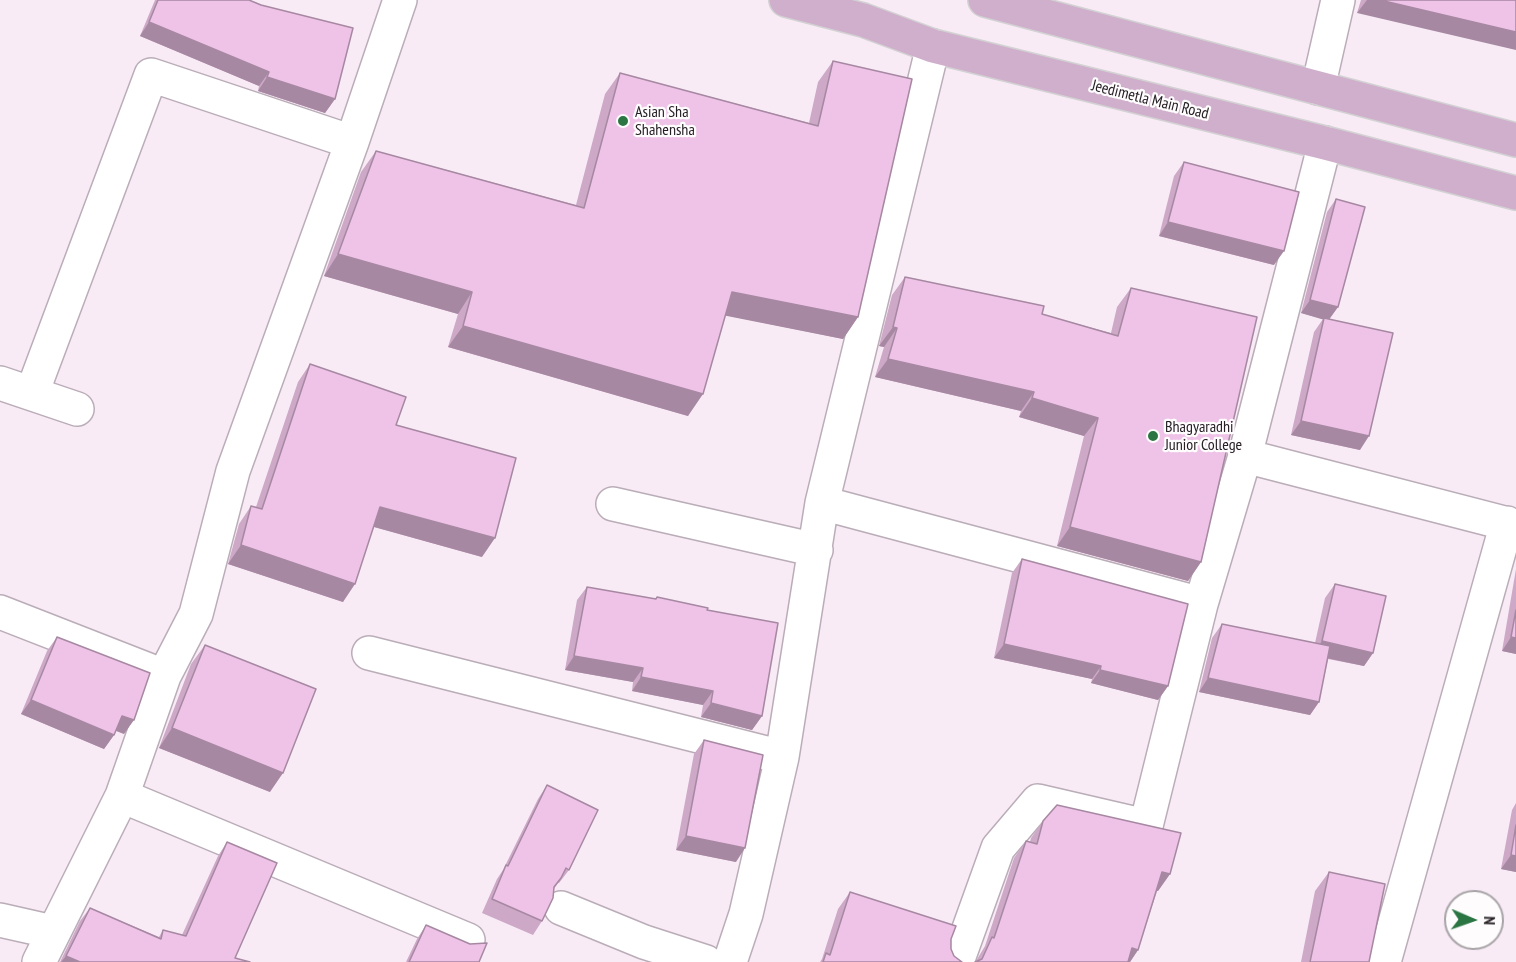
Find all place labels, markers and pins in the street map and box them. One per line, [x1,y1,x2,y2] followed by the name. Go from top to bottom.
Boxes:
[635,102,695,140] place label: Asian Sha Shahensha
[616,114,630,128] marker: Asian Sha Shahensha
[1165,417,1242,455] place label: Bhagyaradhi Junior College
[1146,429,1160,443] marker: Bhagyaradhi Junior College

